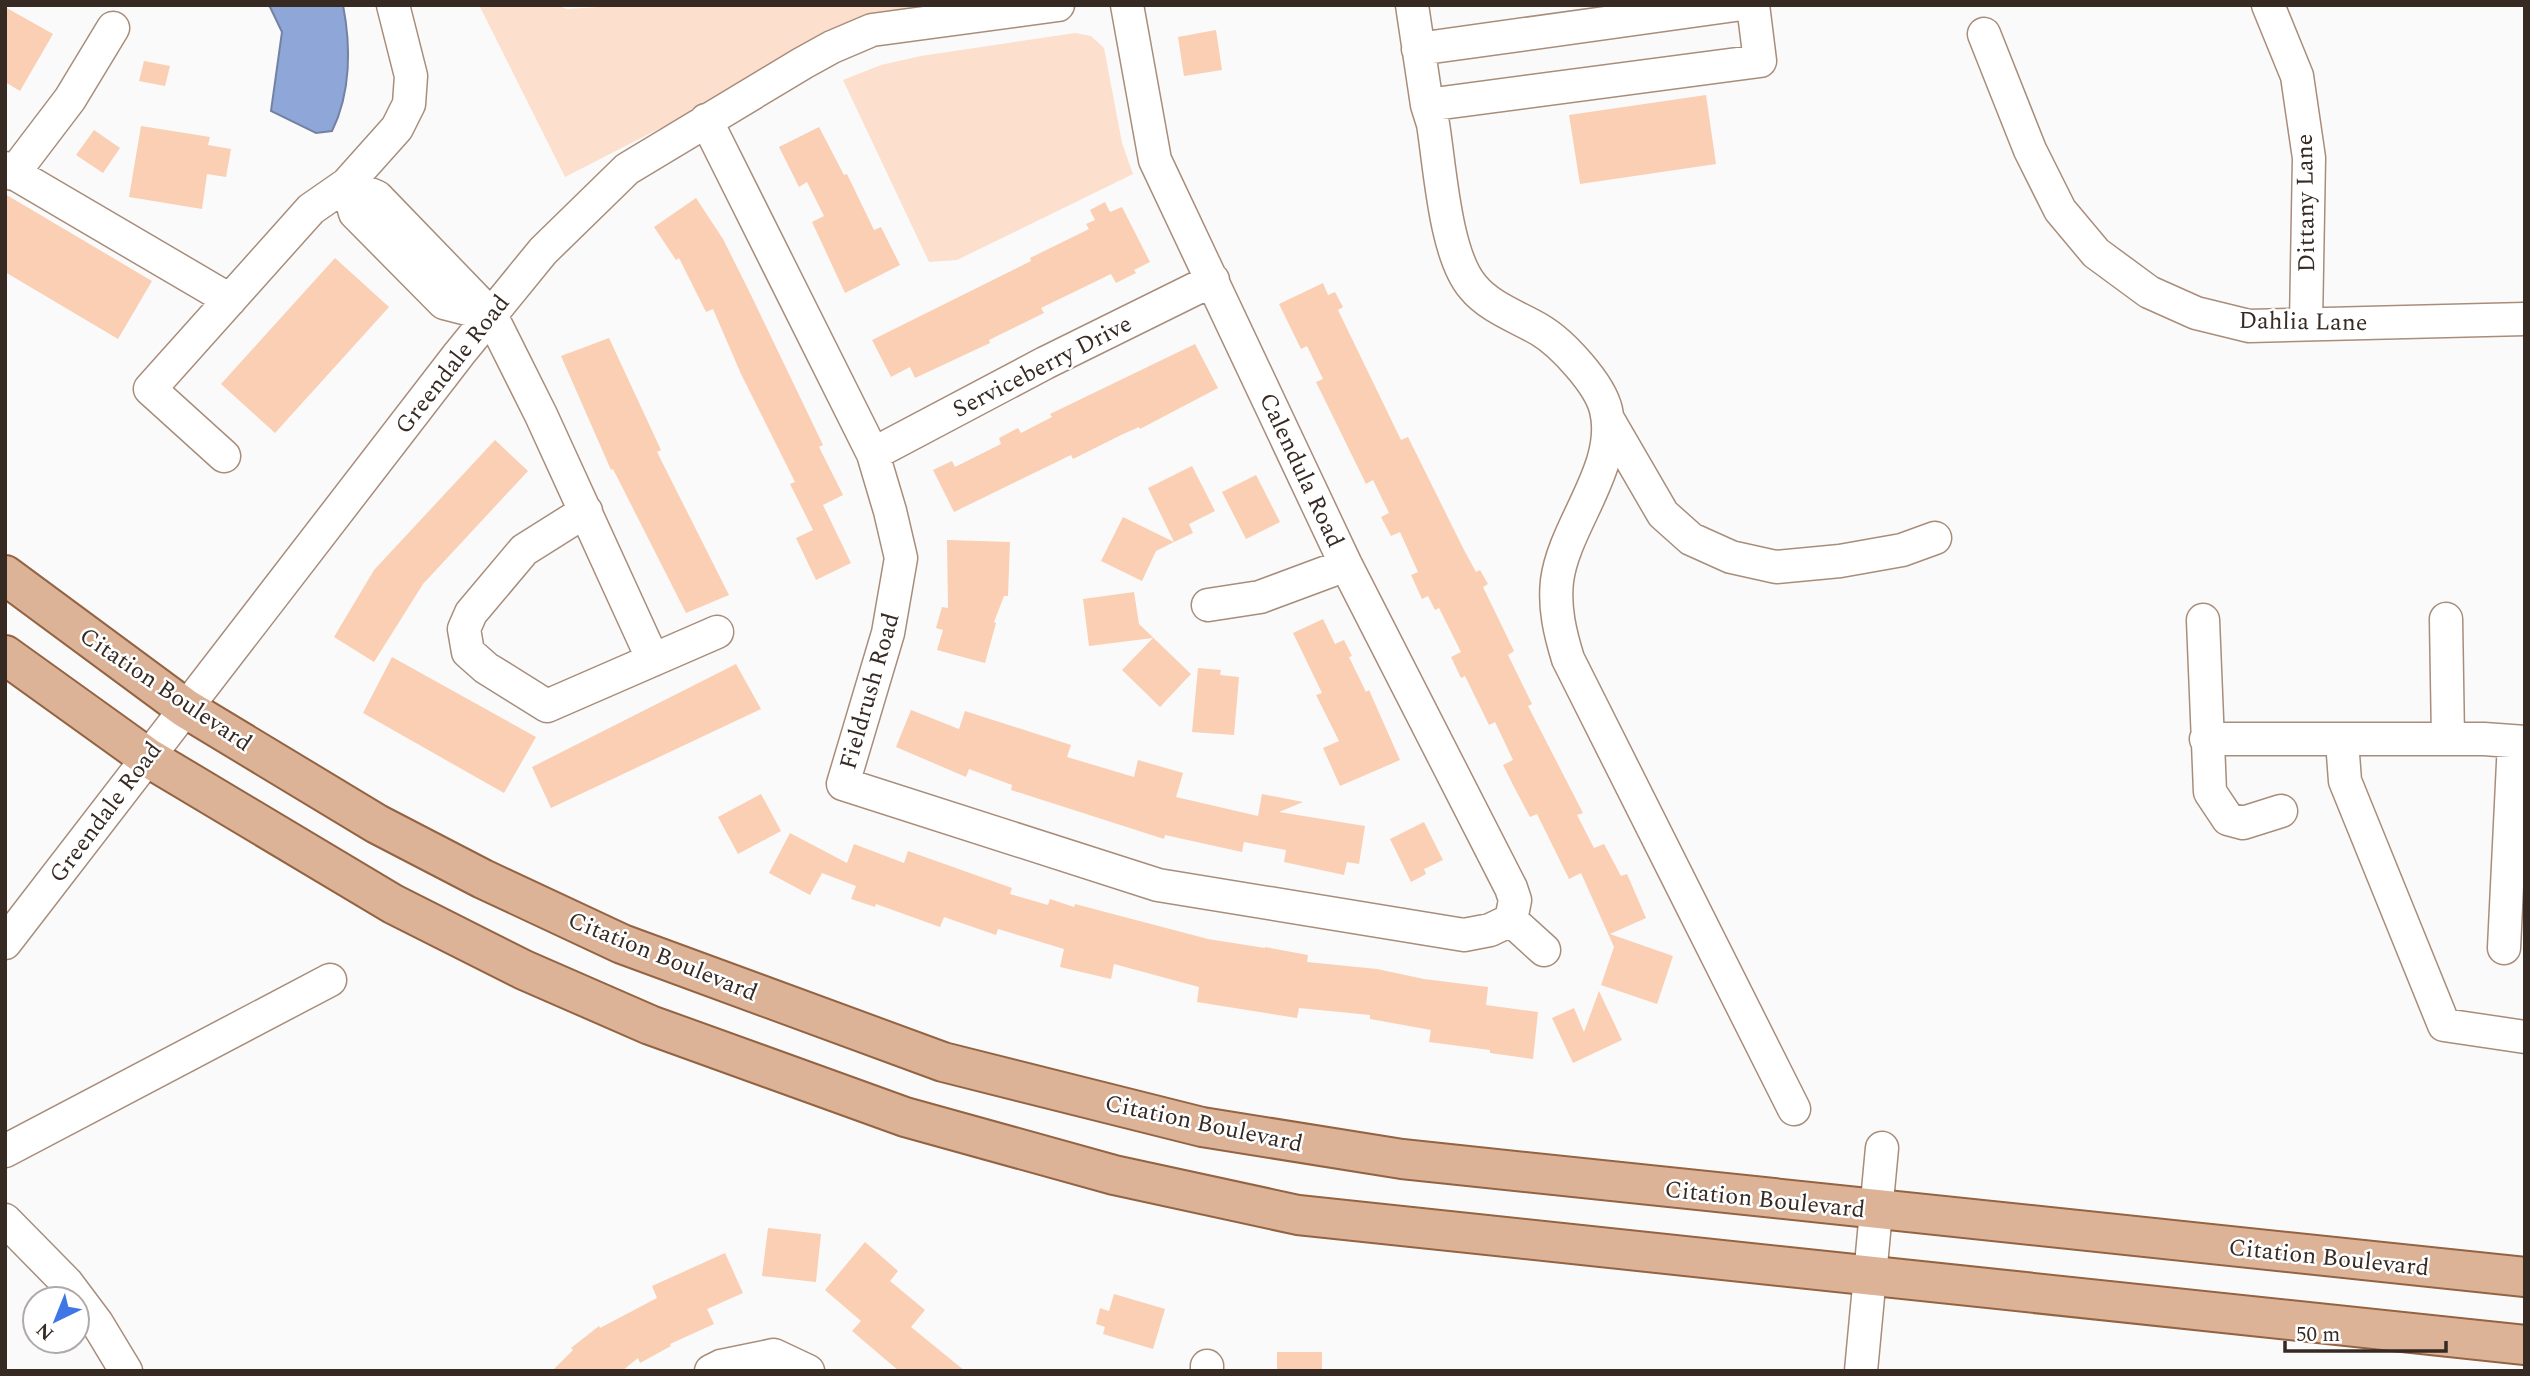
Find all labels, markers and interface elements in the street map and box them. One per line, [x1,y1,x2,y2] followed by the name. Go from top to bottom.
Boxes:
[2287,133,2325,273] street label: Dittany Lane
[387,287,519,442] street label: Greendale Road
[2238,303,2368,341] street label: Dahlia Lane
[946,306,1138,428] street label: Serviceberry Drive
[1249,387,1353,554] street label: Calendula Road
[830,609,910,774] street label: Fieldrush Road
[72,619,259,761] street label: Citation Boulevard
[41,734,171,891] street label: Greendale Road
[562,903,763,1011] street label: Citation Boulevard
[1102,1085,1306,1163] street label: Citation Boulevard
[1663,1172,1867,1228] street label: Citation Boulevard
[2227,1230,2431,1286] street label: Citation Boulevard
[21,1285,91,1355] north arrow
[2285,1310,2446,1354] scale bar
[30,1315,61,1347] text: N
[2296,1319,2340,1351] text: 50 m

